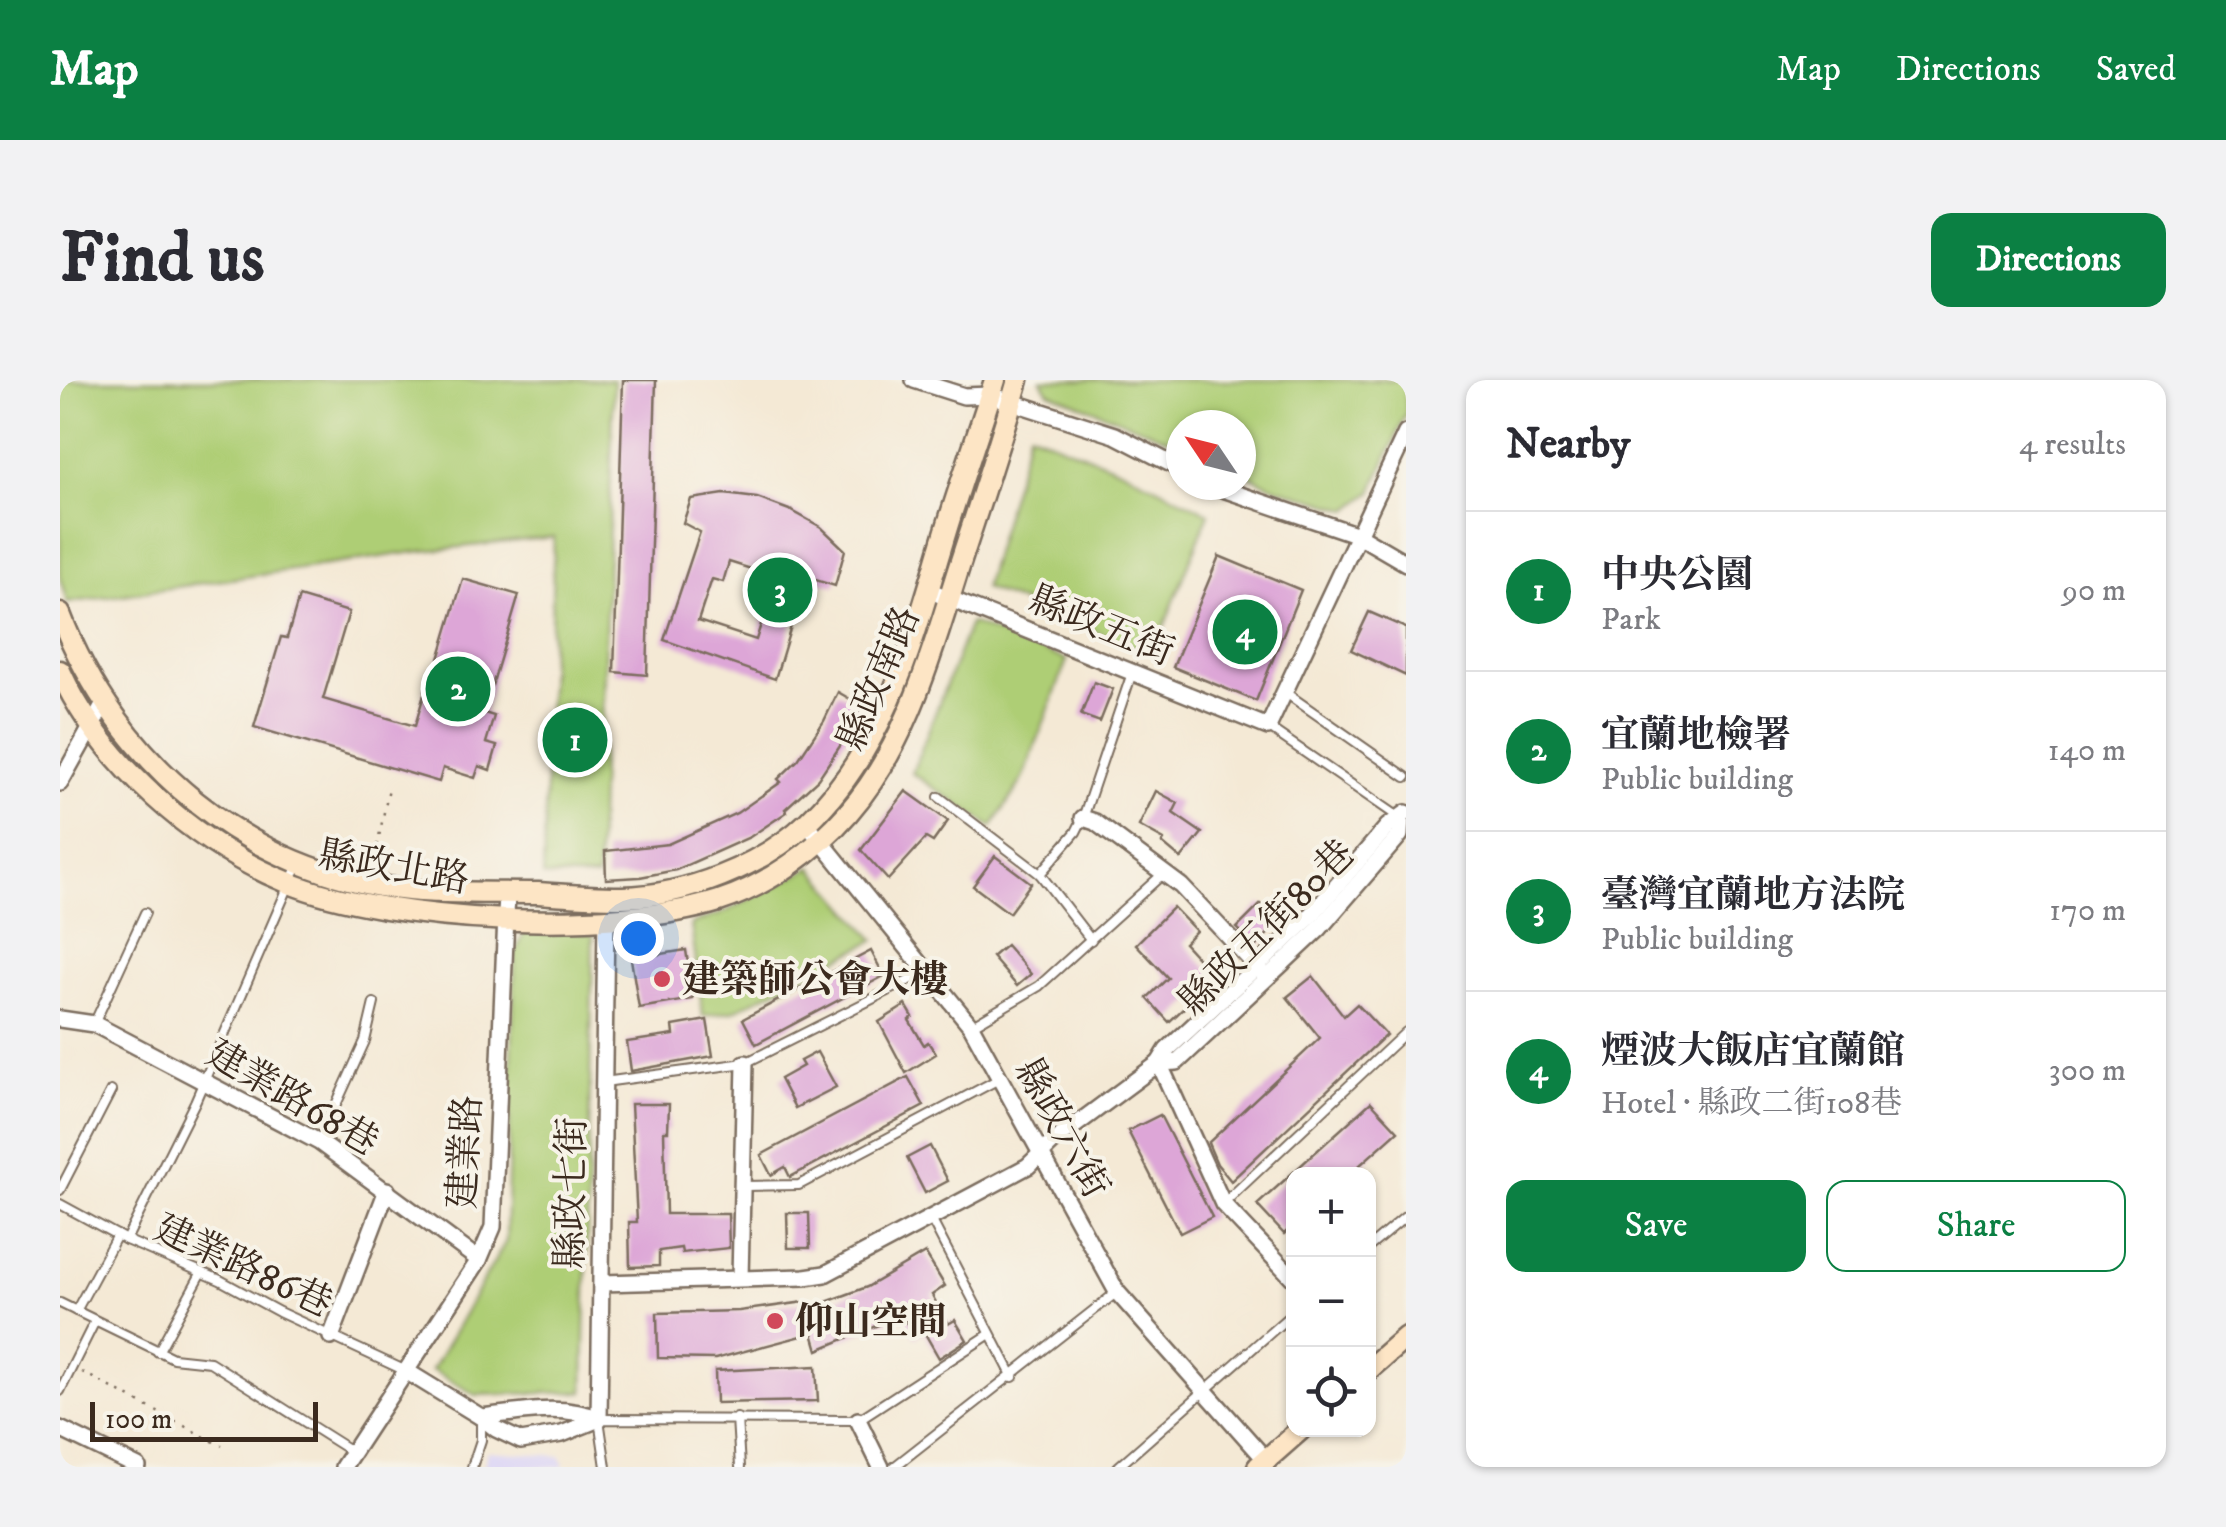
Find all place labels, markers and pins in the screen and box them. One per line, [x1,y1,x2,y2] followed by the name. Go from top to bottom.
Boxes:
[748,552,812,628] pin: 3
[1212,594,1278,670] pin: 4
[426,652,490,726] pin: 2
[542,702,608,778] pin: 1
[682,957,948,1005] place label: 建築師公會大樓
[651,968,673,990] marker: 建築師公會大樓
[795,1299,947,1347] place label: 仰山空間
[764,1310,786,1332] marker: 仰山空間

